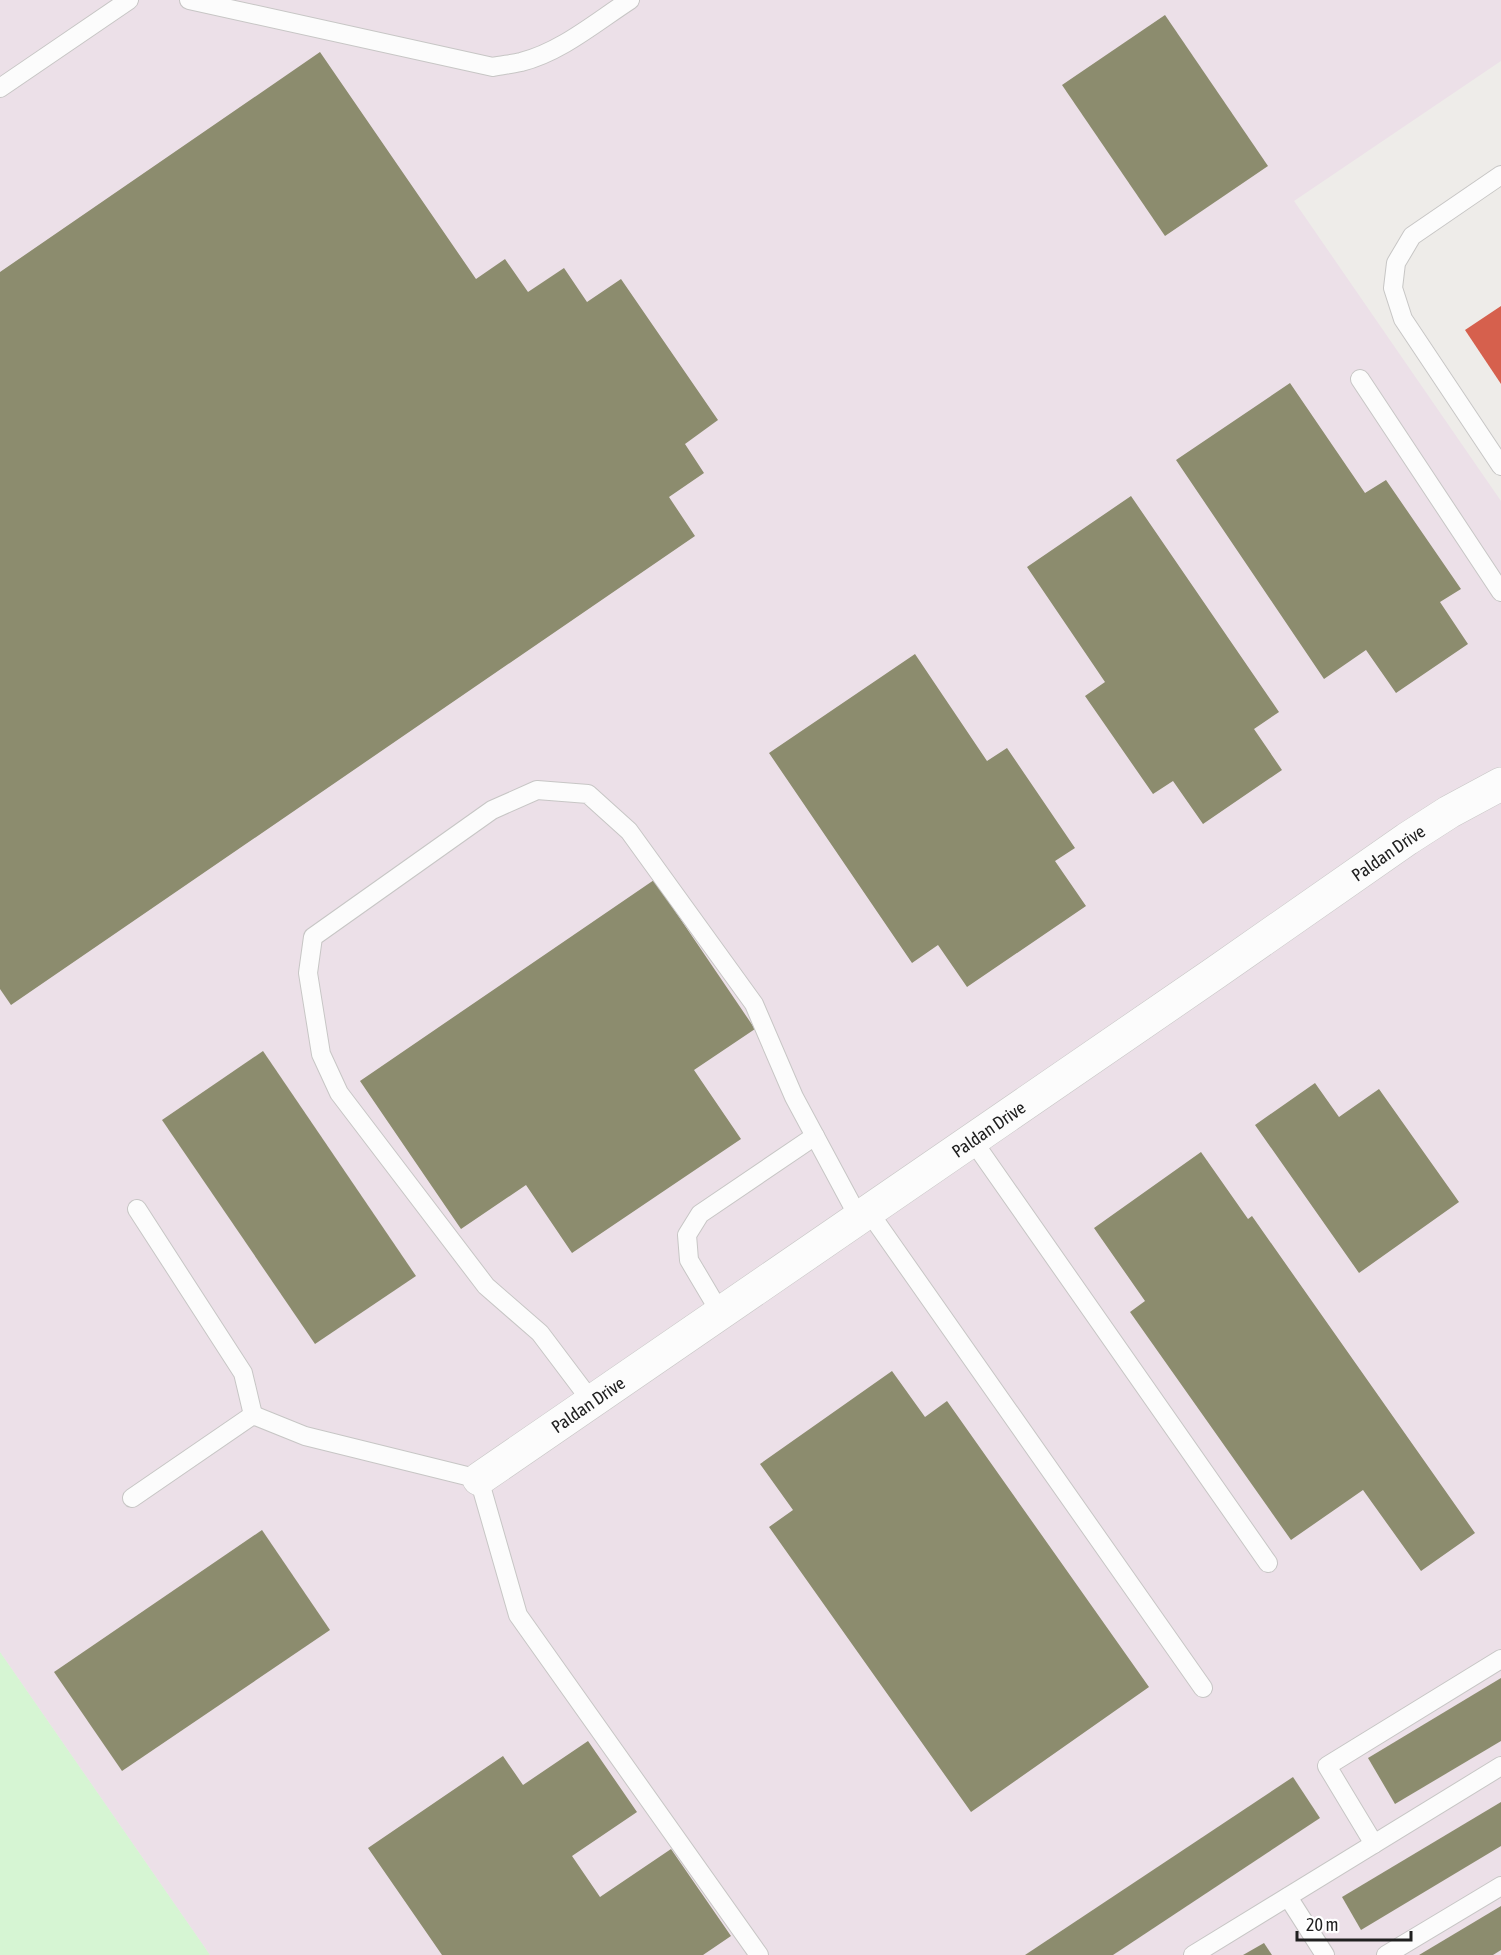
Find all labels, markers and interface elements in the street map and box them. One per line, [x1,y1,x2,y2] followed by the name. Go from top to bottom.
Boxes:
[1347,820,1429,885] street label: Paldan Drive
[947,1096,1029,1161] street label: Paldan Drive
[547,1372,629,1437] street label: Paldan Drive
[1297,1904,1411,1942] scale bar
[1306,1914,1338,1935] text: 20 m

